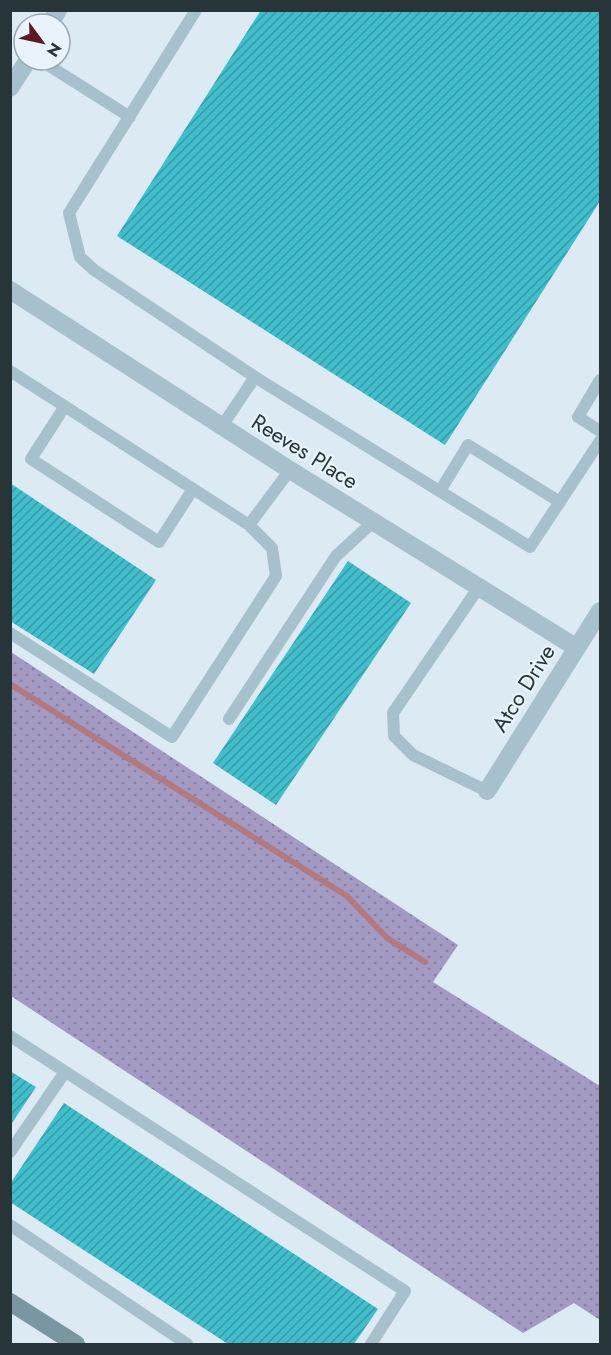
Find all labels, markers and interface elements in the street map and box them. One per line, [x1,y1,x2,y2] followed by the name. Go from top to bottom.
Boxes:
[12,12,72,72] north arrow
[41,38,67,61] text: N
[245,406,365,496] street label: Reeves Place
[484,638,562,738] street label: Atco Drive

